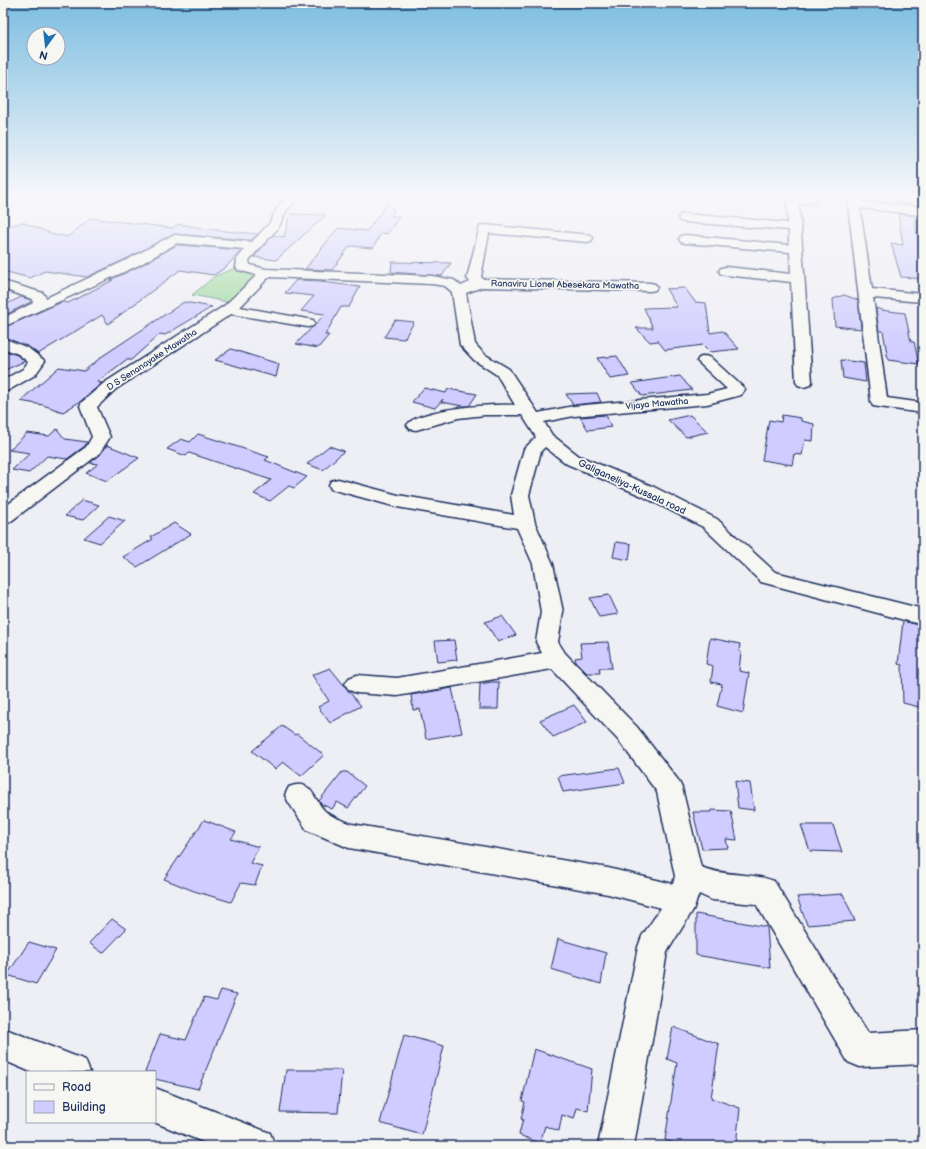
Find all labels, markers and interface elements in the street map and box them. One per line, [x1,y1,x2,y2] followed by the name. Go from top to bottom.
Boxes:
[26,26,66,66] north arrow
[38,48,49,63] text: N
[491,278,639,292] street label: Ranaviru Lionel Abesekara Mawatha
[105,327,199,393] street label: D S Senanayake Mawatha
[625,396,689,412] street label: Vijaya Mawatha
[576,457,688,517] street label: Galiganeliya-Kussala road
[26,1071,156,1123] legend
[62,1080,91,1095] text: Road
[62,1100,106,1115] text: Building

